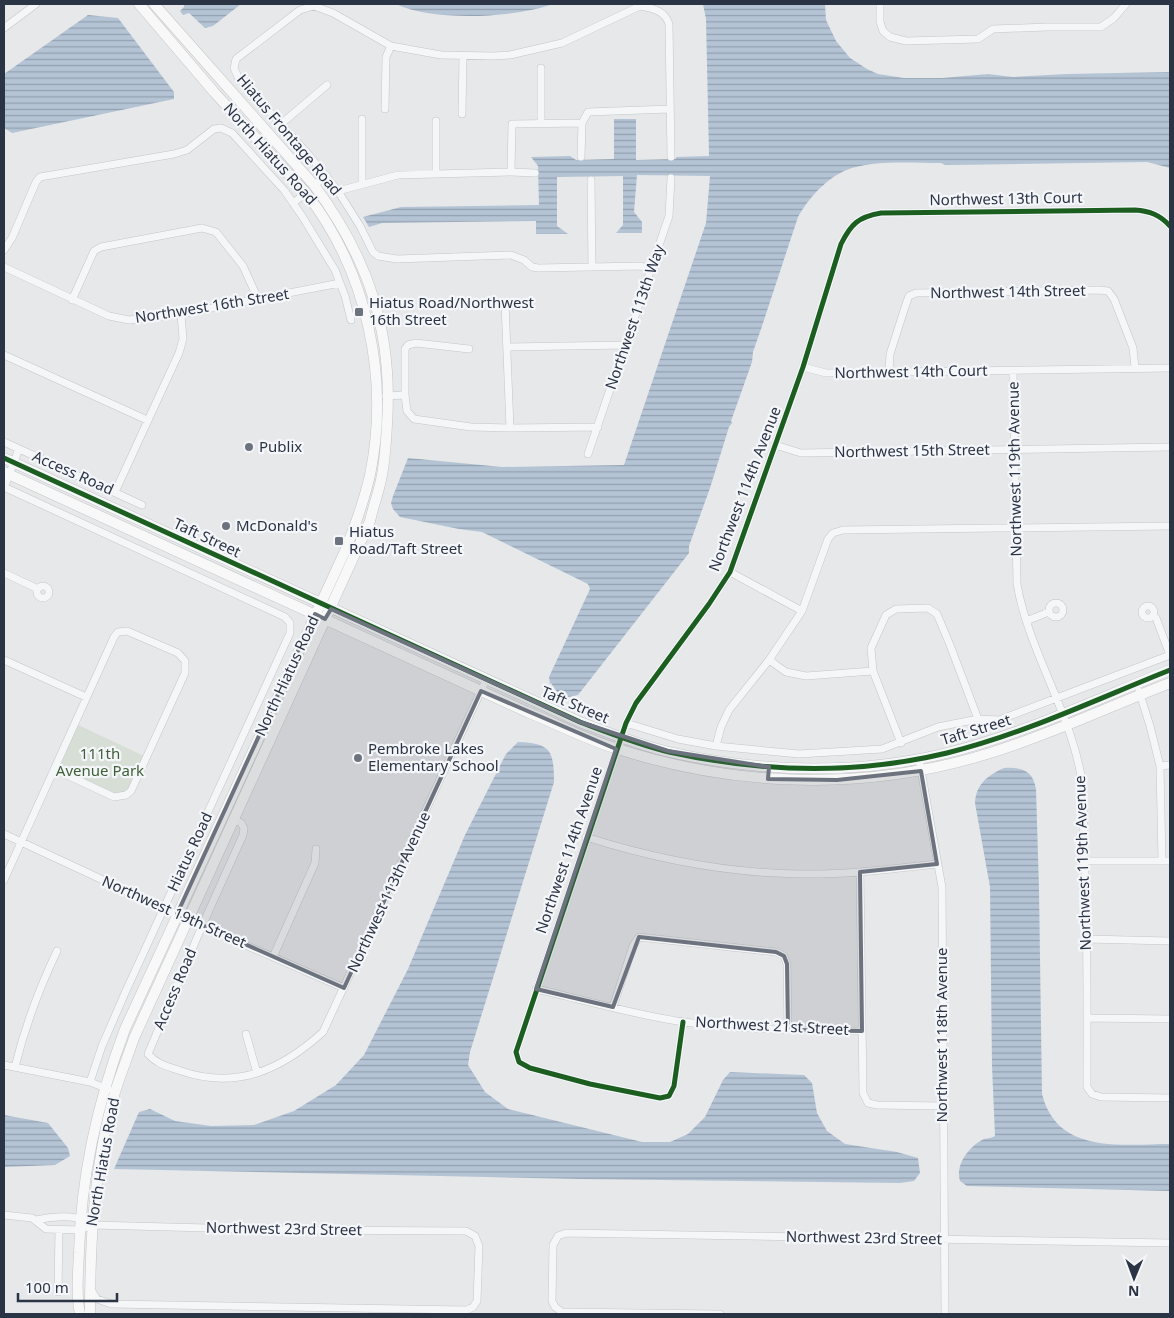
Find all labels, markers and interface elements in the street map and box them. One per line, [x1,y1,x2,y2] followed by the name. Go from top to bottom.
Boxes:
[233,69,346,199] street label: Hiatus Frontage Road
[220,98,322,209] street label: North Hiatus Road
[929,187,1083,209] street label: Northwest 13th Court
[600,241,668,392] street label: Northwest 113th Way
[930,280,1087,302] street label: Northwest 14th Street
[133,283,291,327] street label: Northwest 16th Street
[369,292,535,329] place label: Hiatus Road/Northwest 16th Street
[353,306,365,318] marker: Hiatus Road/Northwest 16th Street
[834,360,988,382] street label: Northwest 14th Court
[1002,381,1026,557] street label: Northwest 119th Avenue
[703,403,785,574] street label: Northwest 114th Avenue
[259,436,302,456] place label: Publix
[834,439,991,461] street label: Northwest 15th Street
[243,441,255,453] marker: Publix
[30,445,117,499] street label: Access Road
[171,513,245,562] street label: Taft Street
[236,515,318,535] place label: McDonald's
[220,520,232,532] marker: McDonald's
[349,521,463,558] place label: Hiatus Road/Taft Street
[333,535,345,547] marker: Hiatus Road/Taft Street
[249,612,323,739] street label: North Hiatus Road
[538,681,613,728] street label: Taft Street
[938,709,1014,749] street label: Taft Street
[368,738,499,775] place label: Pembroke Lakes Elementary School
[56,743,144,780] park label: 111th Avenue Park
[352,752,364,764] marker: Pembroke Lakes Elementary School
[530,764,606,936] street label: Northwest 114th Avenue
[1069,775,1095,951] street label: Northwest 119th Avenue
[342,808,434,975] street label: Northwest 113th Avenue
[162,809,216,894] street label: Hiatus Road
[99,870,250,952] street label: Northwest 19th Street
[148,945,200,1032] street label: Access Road
[931,947,951,1123] street label: Northwest 118th Avenue
[695,1011,850,1039] street label: Northwest 21st Street
[81,1096,123,1228] street label: North Hiatus Road
[206,1217,363,1239] street label: Northwest 23rd Street
[786,1226,943,1248] street label: Northwest 23rd Street
[1109,1253,1159,1303] north arrow
[18,1270,116,1302] scale bar
[25,1277,69,1297] text: 100 m
[1128,1282,1140,1301] text: N

